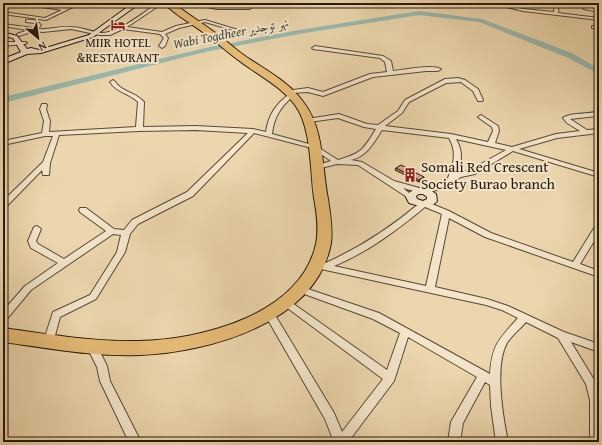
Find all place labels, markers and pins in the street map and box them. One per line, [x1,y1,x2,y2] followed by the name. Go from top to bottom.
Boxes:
[110,17,126,33] hotel icon: MIIR HOTEL &RESTAURANT
[77,33,160,67] place label: MIIR HOTEL &RESTAURANT
[421,156,555,194] place label: Somali Red Crescent Society Burao branch
[402,167,418,183] building icon: Somali Red Crescent Society Burao branch

